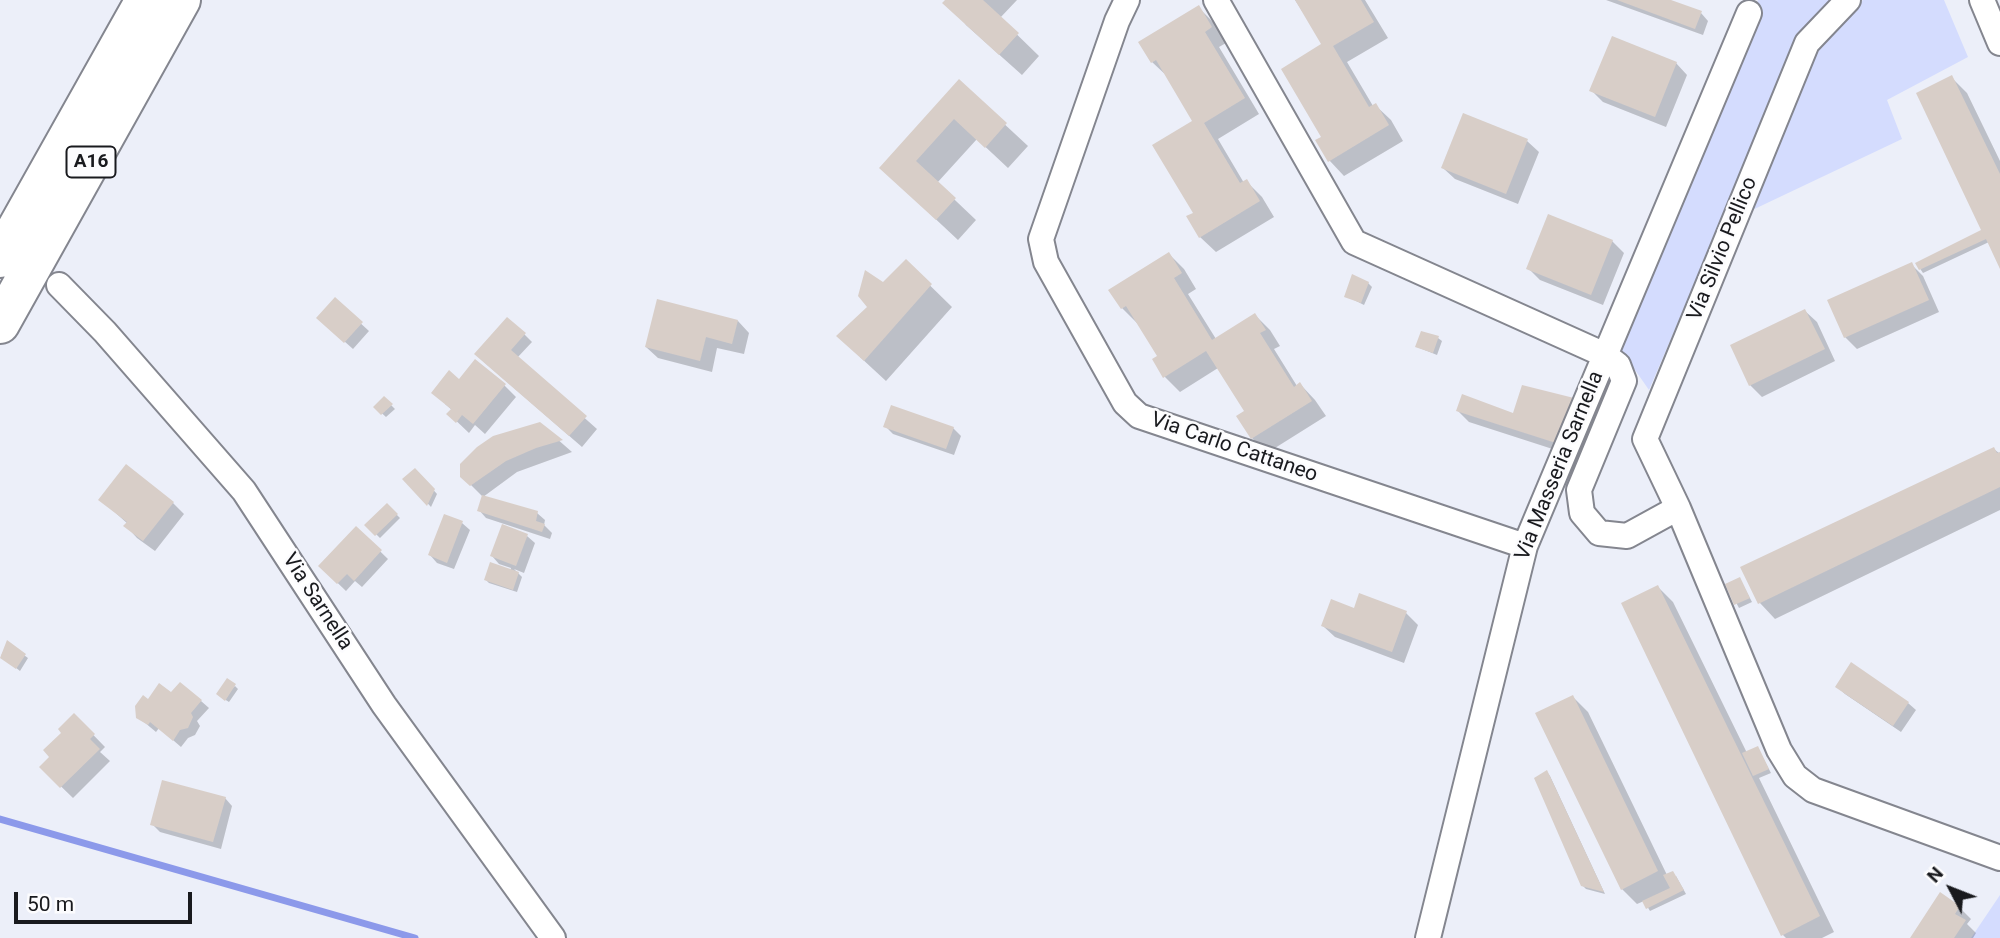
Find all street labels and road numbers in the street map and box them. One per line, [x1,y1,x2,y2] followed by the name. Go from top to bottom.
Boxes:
[66,146,116,178] road number: A16
[1683,173,1763,325] street label: Via Silvio Pellico
[1510,368,1610,564] street label: Via Masseria Sarnella
[1147,408,1321,488] street label: Via Carlo Cattaneo
[276,549,358,655] street label: Via Sarnella

